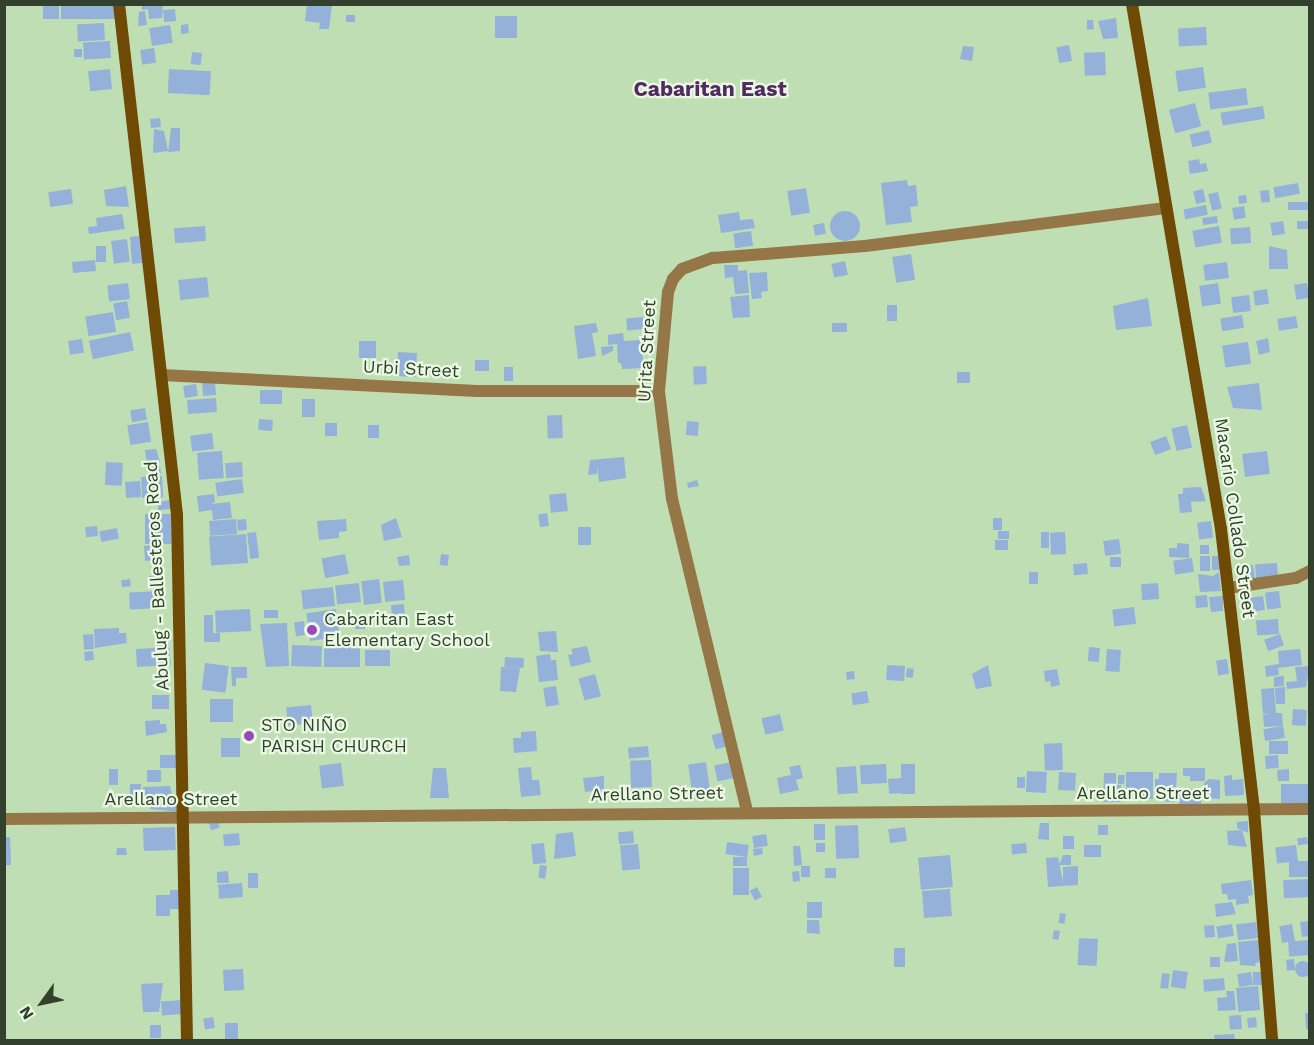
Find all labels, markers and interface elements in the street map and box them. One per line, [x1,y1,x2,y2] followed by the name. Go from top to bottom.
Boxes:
[633,76,787,102] district label: Cabaritan East
[634,299,660,403] street label: Urita Street
[362,356,460,382] street label: Urbi Street
[1210,417,1260,619] street label: Macario Collado Street
[140,461,174,691] street label: Abulug - Ballesteros Road
[324,609,490,652] place label: Cabaritan East Elementary School
[305,623,319,637] marker: Cabaritan East Elementary School
[261,715,407,758] place label: STO NIÑO PARISH CHURCH
[242,729,256,743] marker: STO NIÑO PARISH CHURCH
[590,782,724,806] street label: Arellano Street
[1077,782,1209,804] street label: Arellano Street
[105,788,237,810] street label: Arellano Street
[12,973,72,1033] north arrow
[15,1003,38,1023] text: N

